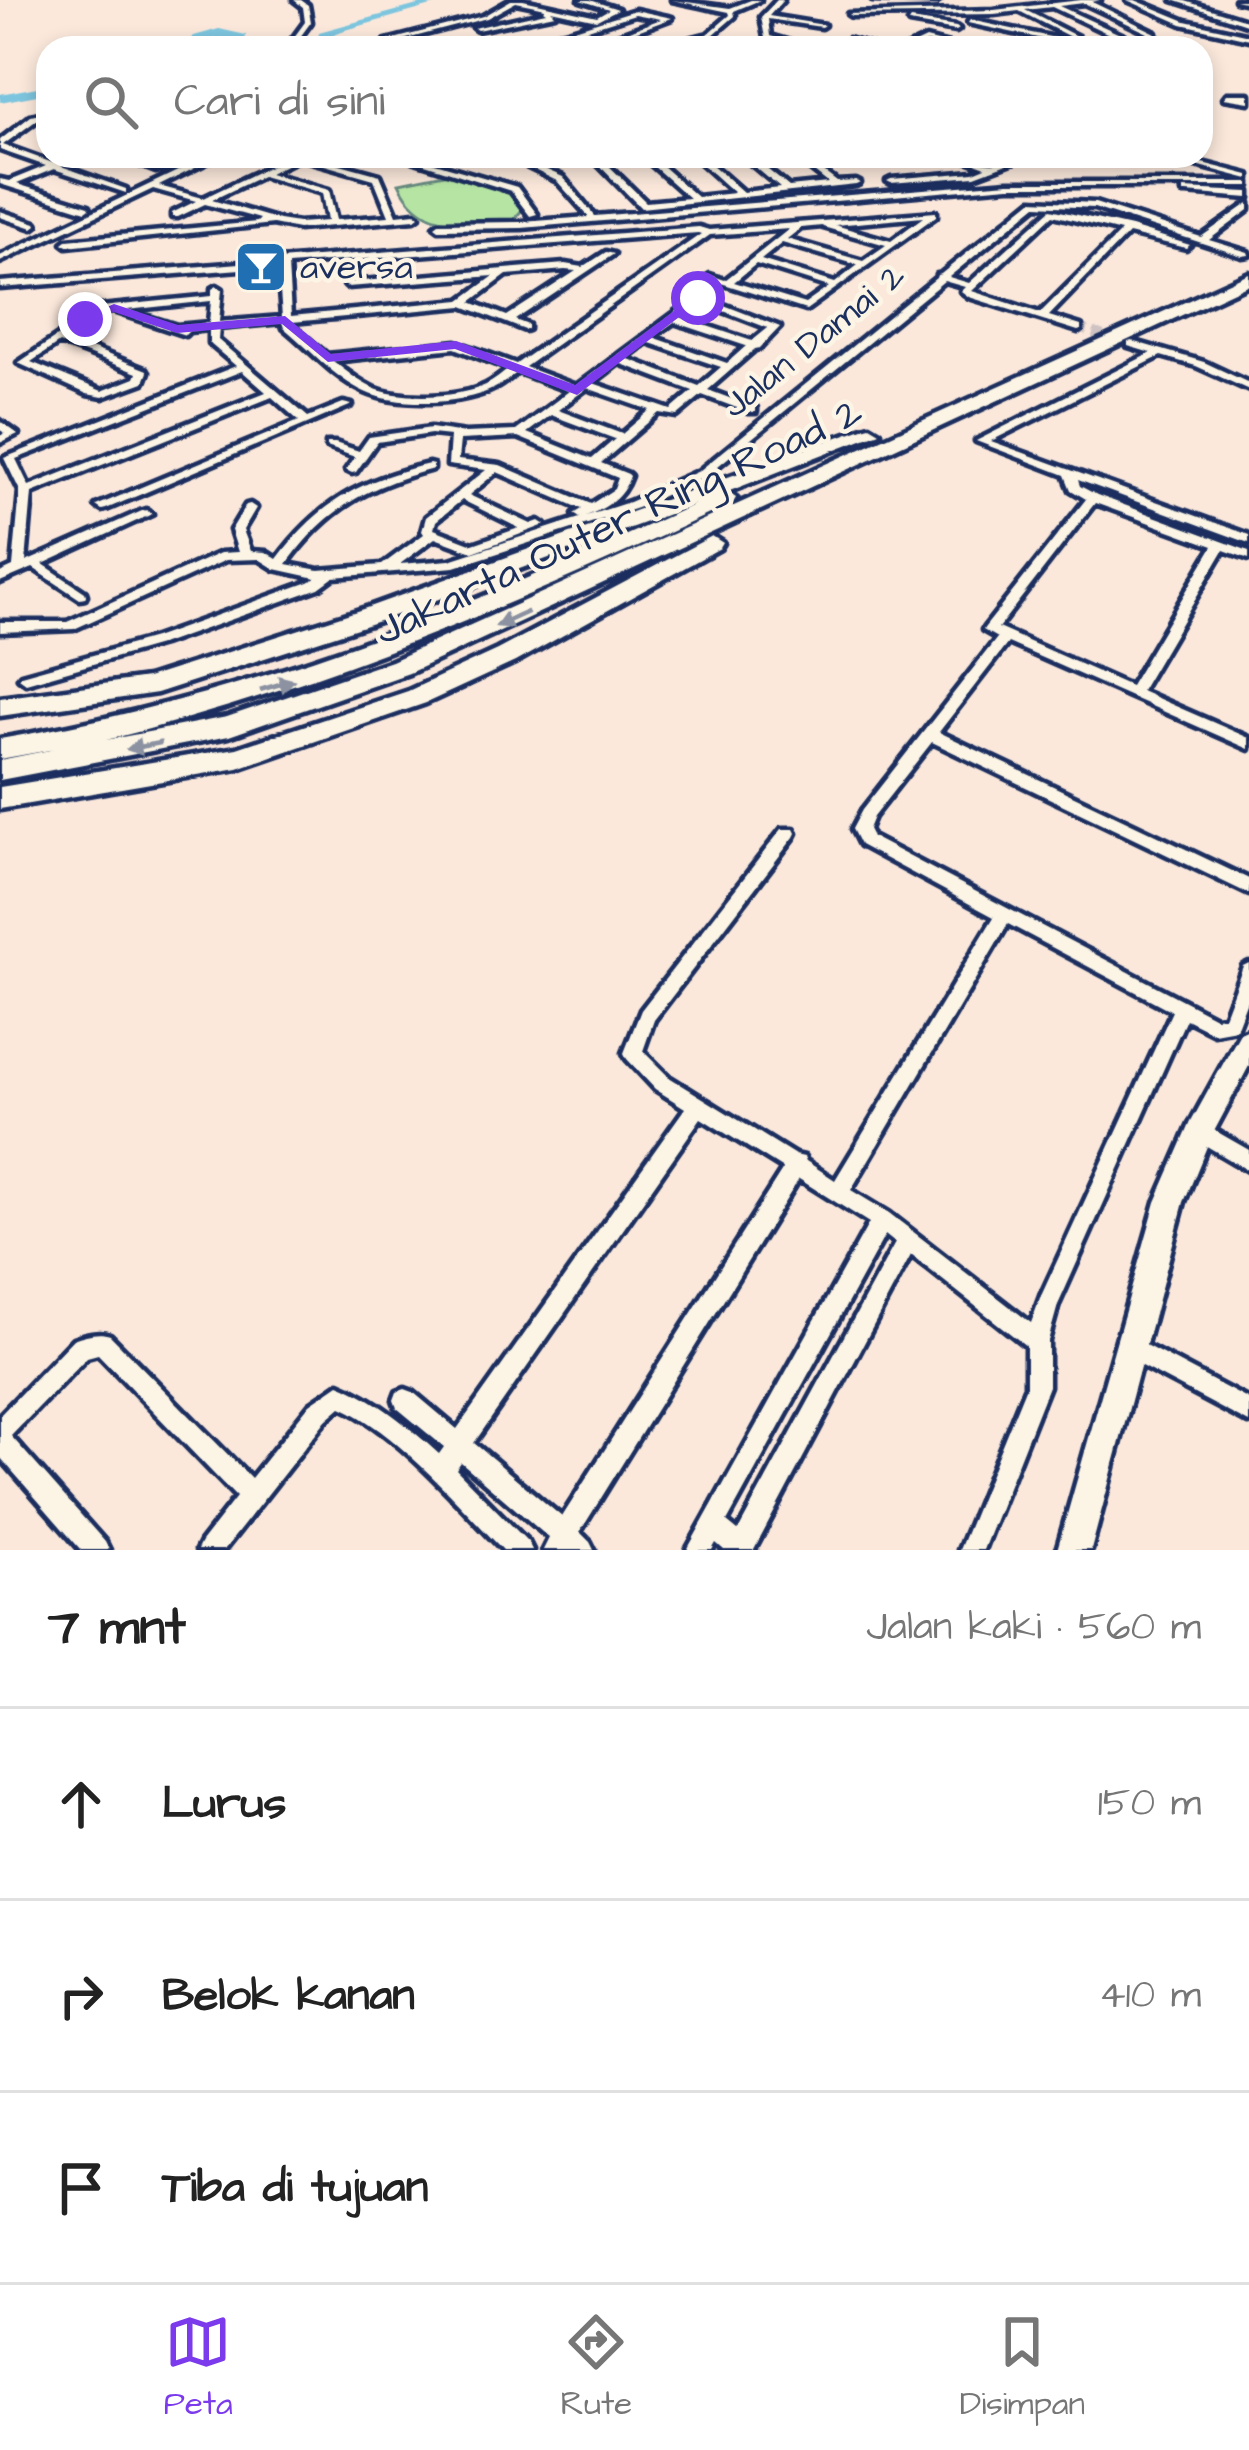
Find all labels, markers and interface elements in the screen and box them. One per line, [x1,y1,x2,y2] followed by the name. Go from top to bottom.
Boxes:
[36,36,1213,168] search box
[78,69,144,135] icon: search
[174,71,385,133] text: Cari di sini
[233,239,289,295] bar icon: aversa
[300,242,413,293] place label: aversa
[712,251,917,431] street label: Jalan Damai 2
[671,271,725,325] route start
[58,292,112,346] route end
[366,383,872,661] street label: Jakarta Outer Ring Road 2
[494,609,529,629] one-way arrow
[260,675,296,693] one-way arrow
[125,737,162,756] one-way arrow
[48,1593,186,1664] text: 7 mnt
[866,1601,1201,1655] text: Jalan kaki · 560 m
[48,1771,114,1837] icon: ahead
[162,1773,286,1835] text: Lurus
[1098,1777,1201,1831] text: 150 m
[48,1963,114,2029] icon: right
[162,1965,415,2027] text: Belok kanan
[1099,1969,1201,2023] text: 410 m
[48,2155,114,2221] icon: arrive
[162,2157,428,2219] text: Tiba di tujuan
[164,2309,233,2427] tab: Peta
[561,2309,632,2427] tab: Rute
[960,2309,1085,2427] tab: Disimpan

